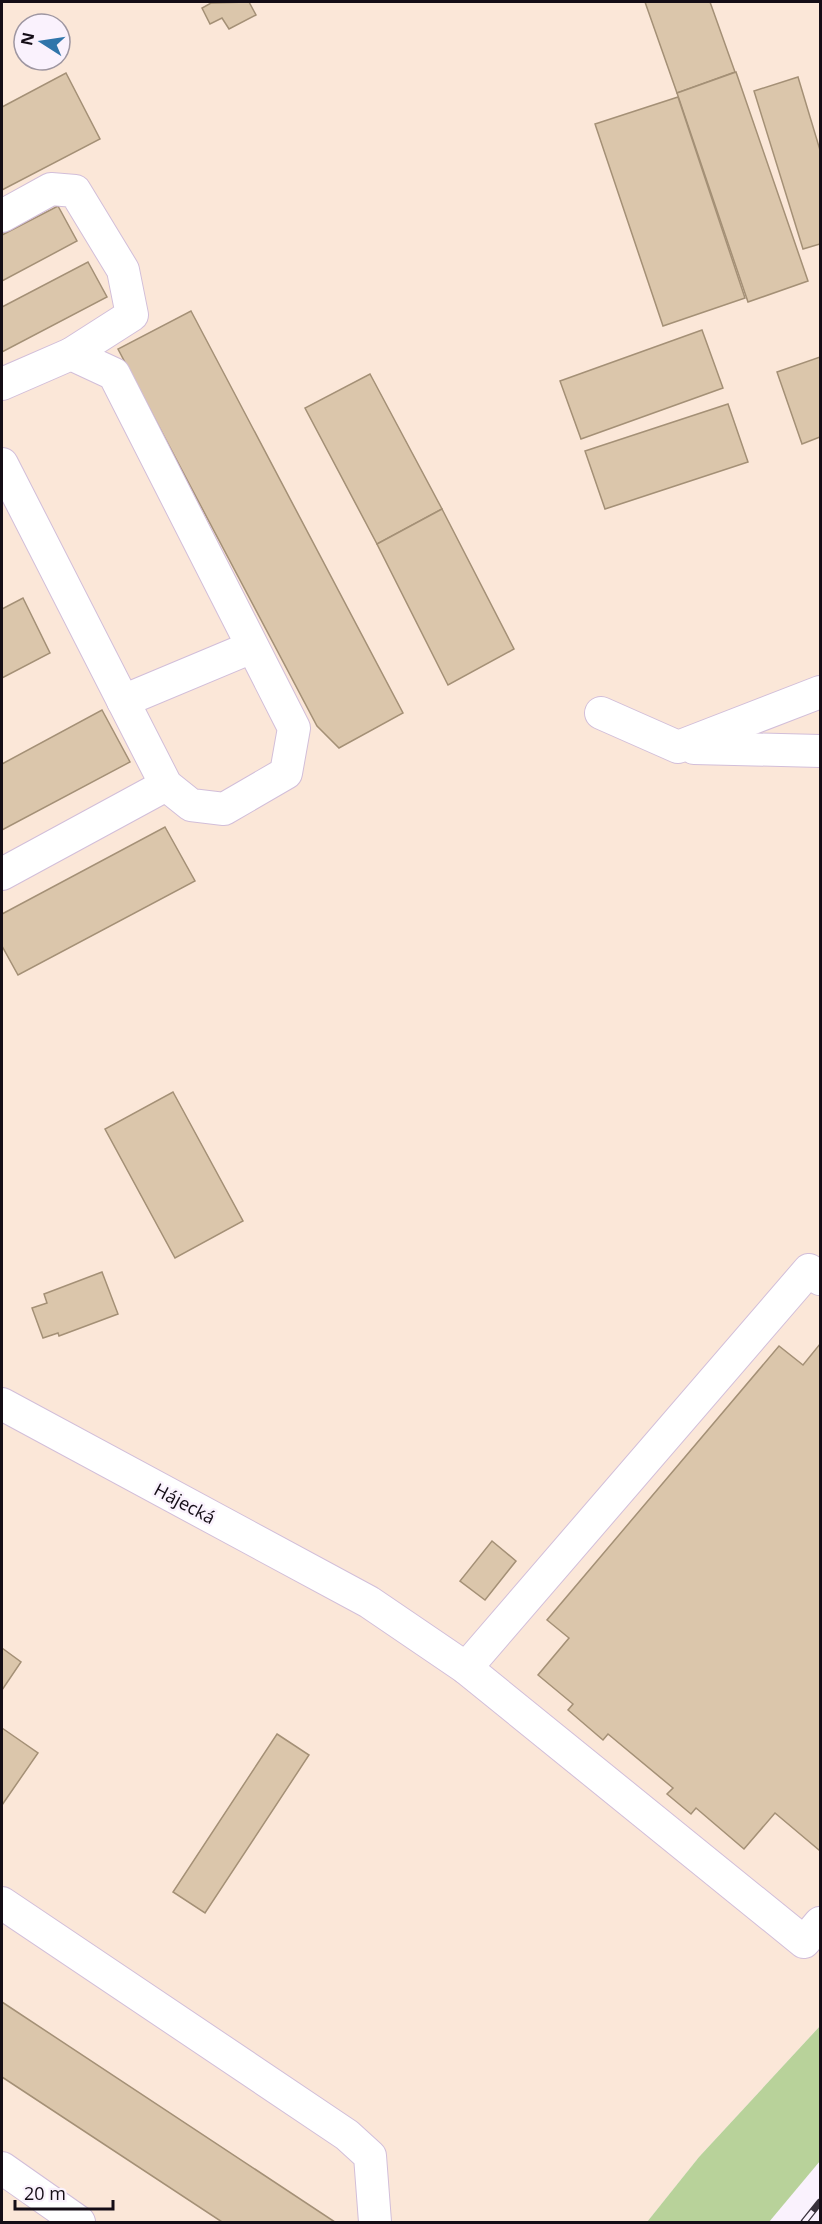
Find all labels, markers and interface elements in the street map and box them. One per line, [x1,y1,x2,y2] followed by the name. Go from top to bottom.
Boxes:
[12,12,72,72] north arrow
[15,30,39,48] text: N
[150,1477,220,1529] street label: Hájecká
[15,2173,112,2211] scale bar
[24,2181,66,2205] text: 20 m

